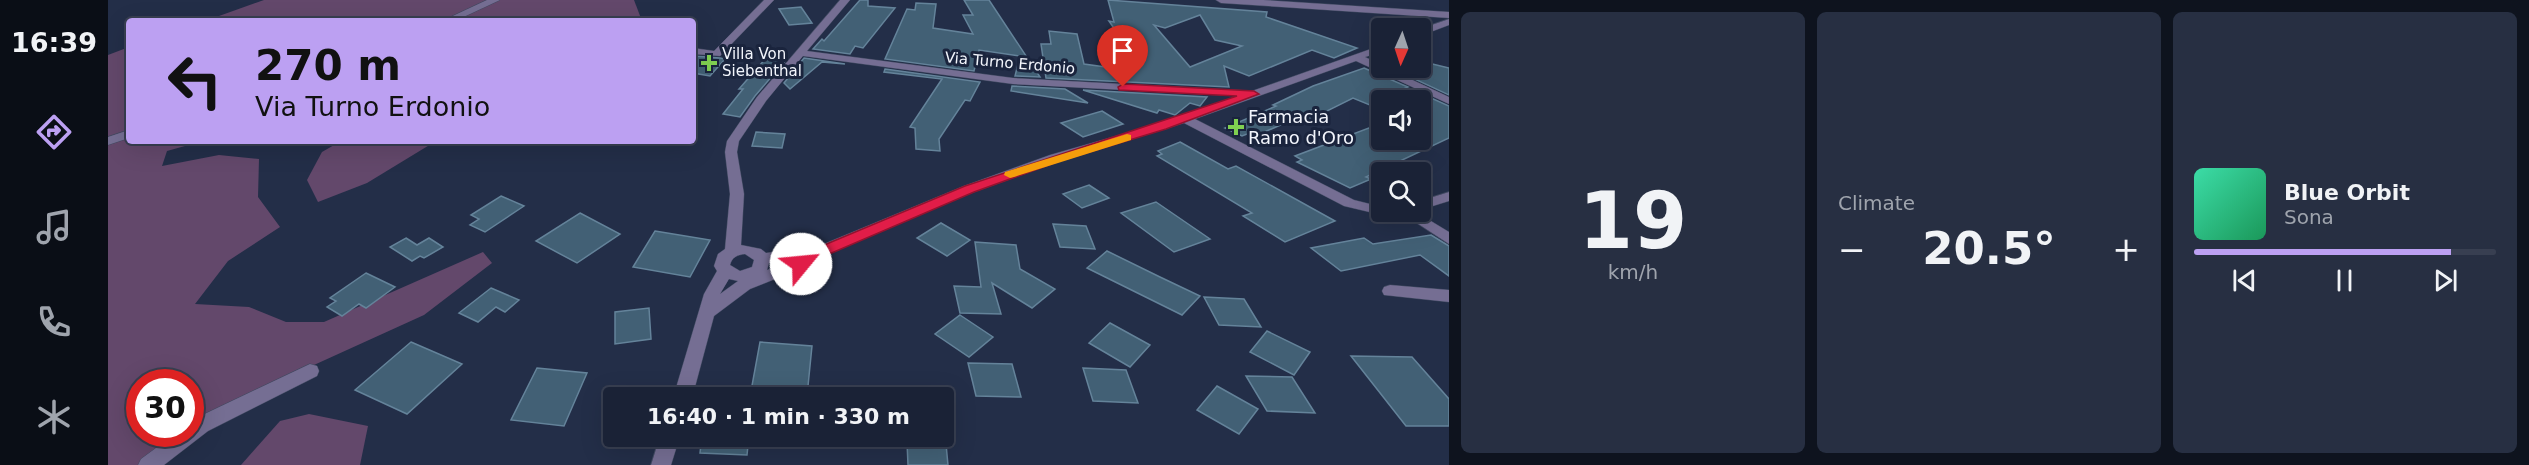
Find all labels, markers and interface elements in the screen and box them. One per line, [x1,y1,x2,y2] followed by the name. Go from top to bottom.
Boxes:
[1371,18,1431,78] north arrow
[1371,18,1431,222] map controls
[1097,25,1148,87] pin
[11,27,97,58] text: 16:39
[1106,34,1139,67] icon: arrive
[255,41,401,90] text: 270 m
[156,42,234,120] icon: left
[722,45,802,80] place label: Villa Von Siebenthal
[944,48,1076,78] street label: Via Turno Erdonio
[700,54,718,72] marker: Villa Von Siebenthal
[1371,90,1431,150] button: sound
[255,91,490,122] text: Via Turno Erdonio
[1248,106,1354,148] place label: Farmacia Ramo d'Oro
[33,111,75,153] icon: directions
[1229,120,1243,134] marker: Farmacia Ramo d'Oro
[1371,162,1431,222] button: search
[1579,176,1687,266] text: 19
[2284,180,2410,205] text: Blue Orbit
[1838,191,1915,215] text: Climate
[2284,205,2334,229] text: Sona
[33,206,75,248] icon: music
[1922,222,2056,275] text: 20.5°
[1838,230,1866,269] text: −
[2112,230,2140,269] text: +
[769,232,833,296] position arrow
[1608,260,1658,284] text: km/h
[2228,264,2261,297] icon: previous
[2328,264,2361,297] icon: pause
[2429,264,2462,297] icon: next
[33,301,75,343] icon: phone
[126,369,204,447] speed limit sign: 30
[33,396,75,438] icon: climate
[647,404,910,429] text: 16:40 · 1 min · 330 m

